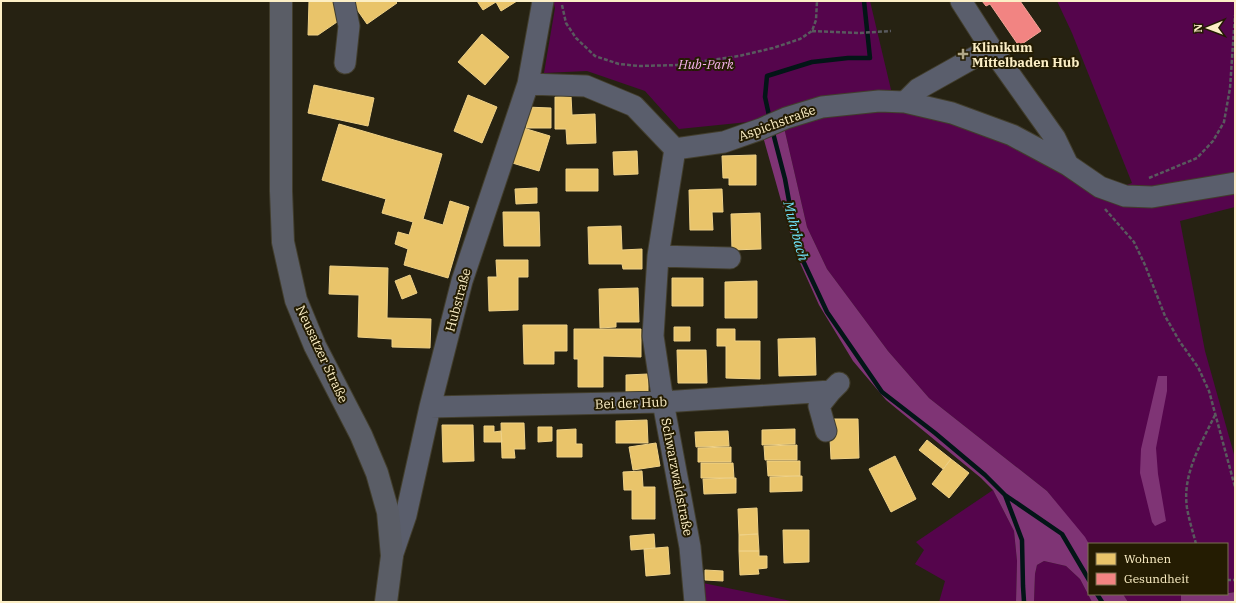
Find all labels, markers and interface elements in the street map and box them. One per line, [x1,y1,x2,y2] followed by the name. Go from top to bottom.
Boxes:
[1188,8,1228,48] north arrow
[1191,23,1205,33] text: N
[972,39,1079,71] place label: Klinikum Mittelbaden Hub
[957,48,969,60] marker: Klinikum Mittelbaden Hub
[677,56,734,73] park label: Hub-Park
[736,101,818,145] street label: Aspichstraße
[779,198,813,263] water label: Muhrbach
[441,266,475,334] street label: Hubstraße
[292,303,352,405] street label: Neusatzer Straße
[594,393,668,413] street label: Bei der Hub
[657,417,697,537] street label: Schwarzwaldstraße
[1088,543,1228,595] legend
[1124,551,1171,566] text: Wohnen
[1124,571,1189,586] text: Gesundheit

